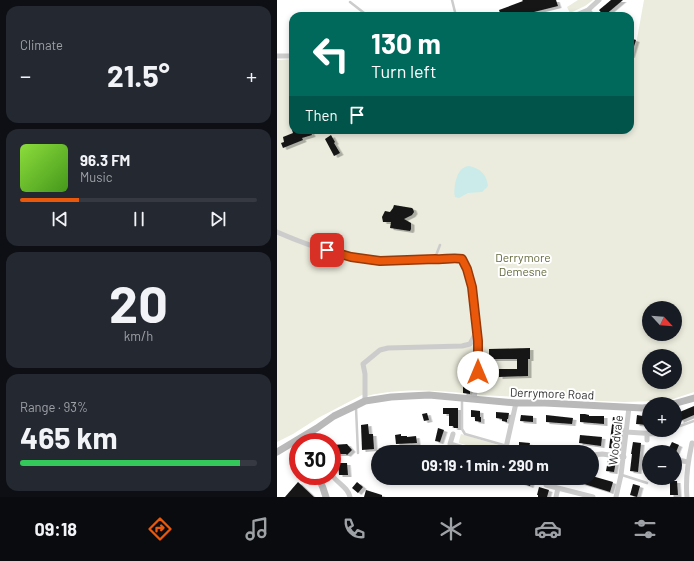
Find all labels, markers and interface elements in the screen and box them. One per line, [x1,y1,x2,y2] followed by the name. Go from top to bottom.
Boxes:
[371,26,441,60] text: 130 m
[305,28,357,80] icon: left
[20,37,63,53] text: Climate
[107,57,170,93] text: 21.5°
[371,60,437,82] text: Turn left
[20,62,31,88] text: −
[246,62,257,88] text: +
[346,104,368,126] icon: arrive
[305,106,338,124] text: Then
[80,151,130,169] text: 96.3 FM
[80,169,113,185] text: Music
[49,208,71,230] icon: previous
[128,208,150,230] icon: pause
[207,208,229,230] icon: next
[310,233,344,267] pin
[316,239,338,261] icon: arrive
[495,250,551,278] park label: Derrymore Demesne
[109,271,168,333] text: 20
[642,301,682,341] north arrow
[642,301,682,485] map controls
[124,328,153,344] text: km/h
[642,349,682,389] button: layers
[457,351,499,393] position arrow
[510,385,594,401] street label: Derrymore Road
[642,397,682,437] button: +
[20,399,88,415] text: Range · 93%
[605,414,625,466] street label: Woodvale
[20,419,117,455] text: 465 km
[289,433,341,485] speed limit sign: 30
[642,445,682,485] button: −
[421,456,549,474] text: 09:19 · 1 min · 290 m
[146,515,174,543] icon: directions
[243,515,271,543] icon: music
[340,515,368,543] icon: phone
[437,515,465,543] icon: climate
[534,515,562,543] icon: car
[631,515,659,543] icon: filters
[35,518,77,540] text: 09:18

